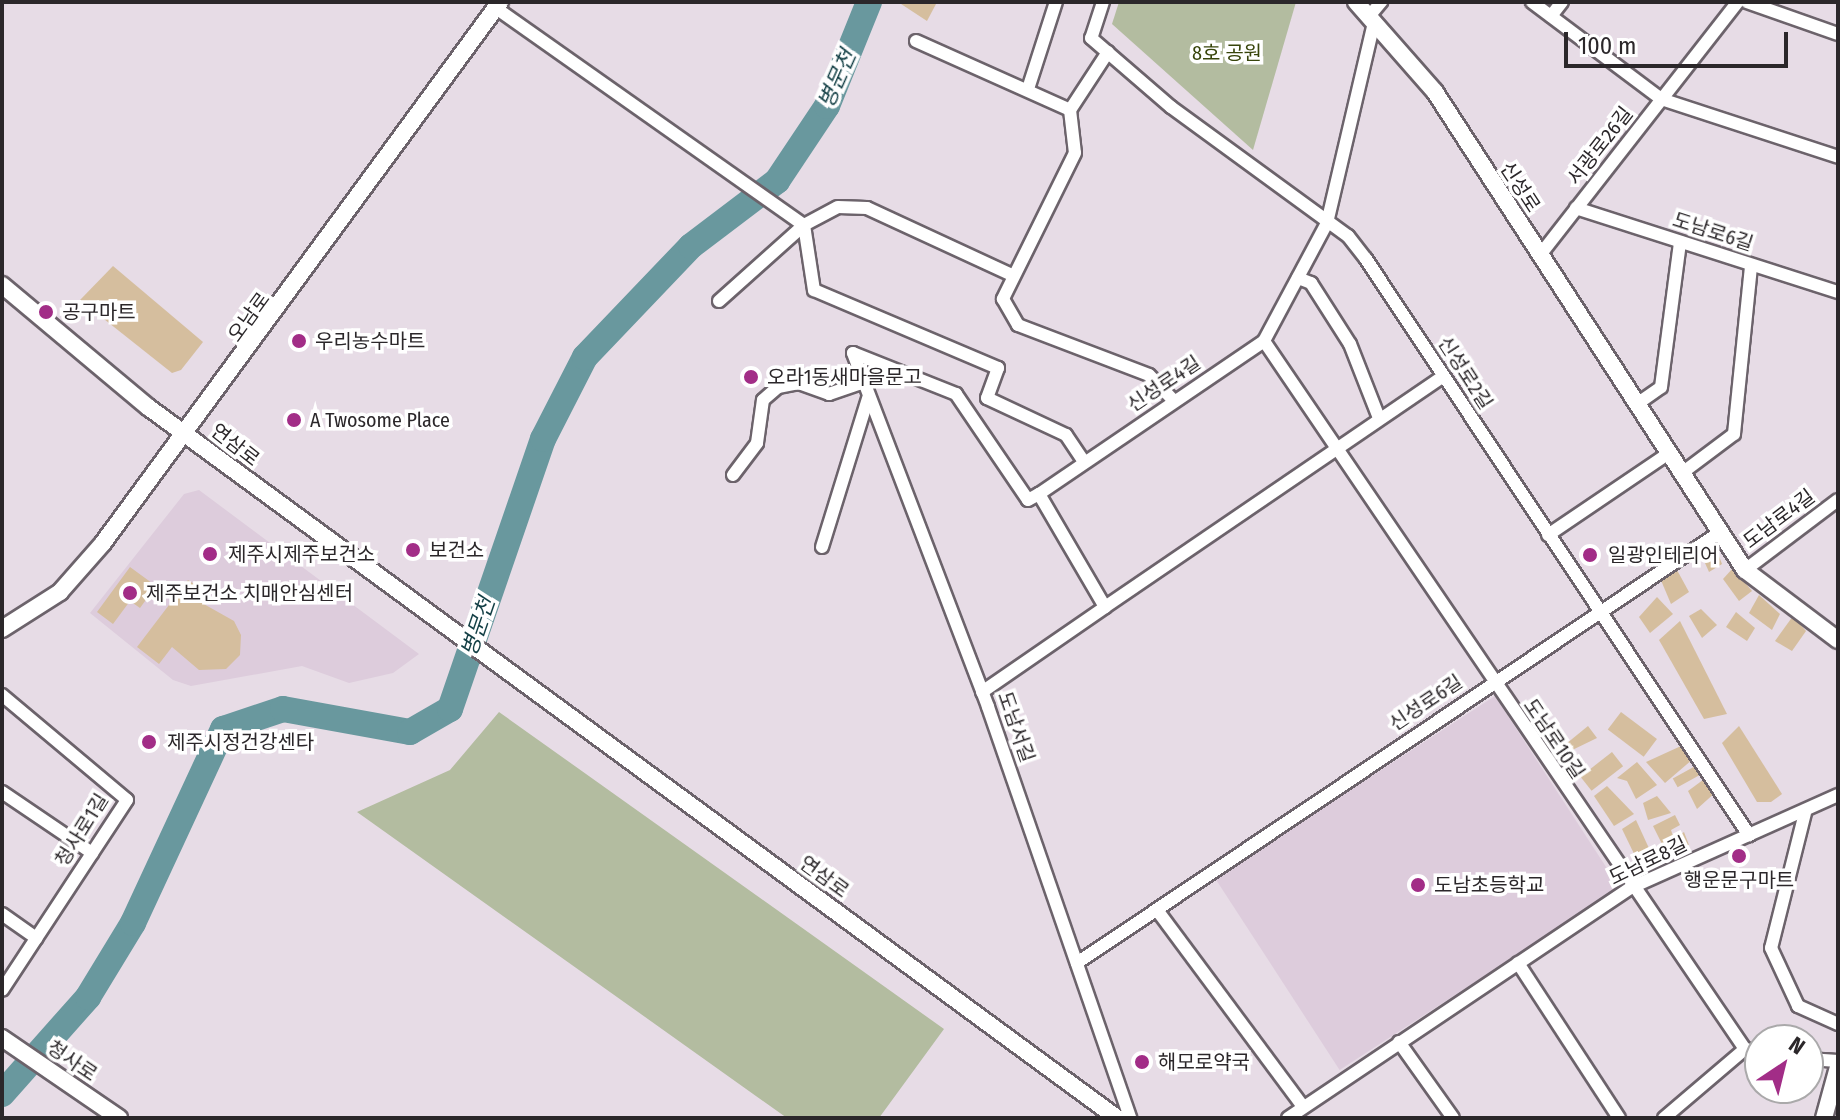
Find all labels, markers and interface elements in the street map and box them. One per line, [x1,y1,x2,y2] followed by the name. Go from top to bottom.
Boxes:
[1568,16,1792,66] scale bar
[1578,32,1636,60] text: 100 m
[1192,41,1262,65] park label: 8호 공원
[813,46,861,112] water label: 병문천
[1562,102,1638,190] street label: 서광로26길
[1495,157,1545,217] street label: 신성로
[1670,208,1756,256] street label: 도남로6길
[223,288,275,346] street label: 오남로
[62,300,136,324] place label: 공구마트
[37,303,55,321] marker: 공구마트
[315,329,425,353] place label: 우리농수마트
[290,332,308,350] marker: 우리농수마트
[1432,332,1498,414] street label: 신성로2길
[1123,351,1205,417] street label: 신성로4길
[767,365,922,389] place label: 오라1동새마을문고
[742,368,760,386] marker: 오라1동새마을문고
[310,408,450,432] place label: A Twosome Place
[285,411,303,429] marker: A Twosome Place
[206,419,264,471] street label: 연삼로
[1739,484,1819,554] street label: 도남로4길
[429,538,484,562] place label: 보건소
[404,541,422,559] marker: 보건소
[228,542,375,566] place label: 제주시제주보건소
[199,543,221,565] marker: 제주시제주보건소
[1608,543,1718,567] place label: 일광인테리어
[1579,544,1601,566] marker: 일광인테리어
[146,581,353,605] place label: 제주보건소 치매안심센터
[121,584,139,602] marker: 제주보건소 치매안심센터
[456,594,500,660] water label: 병문천
[1385,670,1467,736] street label: 신성로6길
[993,688,1039,766] street label: 도남서길
[1518,694,1590,784] street label: 도남로10길
[167,730,314,754] place label: 제주시정건강센타
[138,731,160,753] marker: 제주시정건강센타
[50,789,114,871] street label: 청사로1길
[1605,832,1691,890] street label: 도남로8길
[1730,847,1748,865] marker: 행운문구마트
[795,851,853,903] street label: 연삼로
[1684,868,1794,892] place label: 행운문구마트
[1434,873,1544,897] place label: 도남초등학교
[1409,876,1427,894] marker: 도남초등학교
[1744,1024,1824,1104] north arrow
[1784,1031,1810,1060] text: N
[42,1036,102,1086] street label: 청사로
[1158,1050,1250,1074] place label: 해모로약국
[1133,1053,1151,1071] marker: 해모로약국

